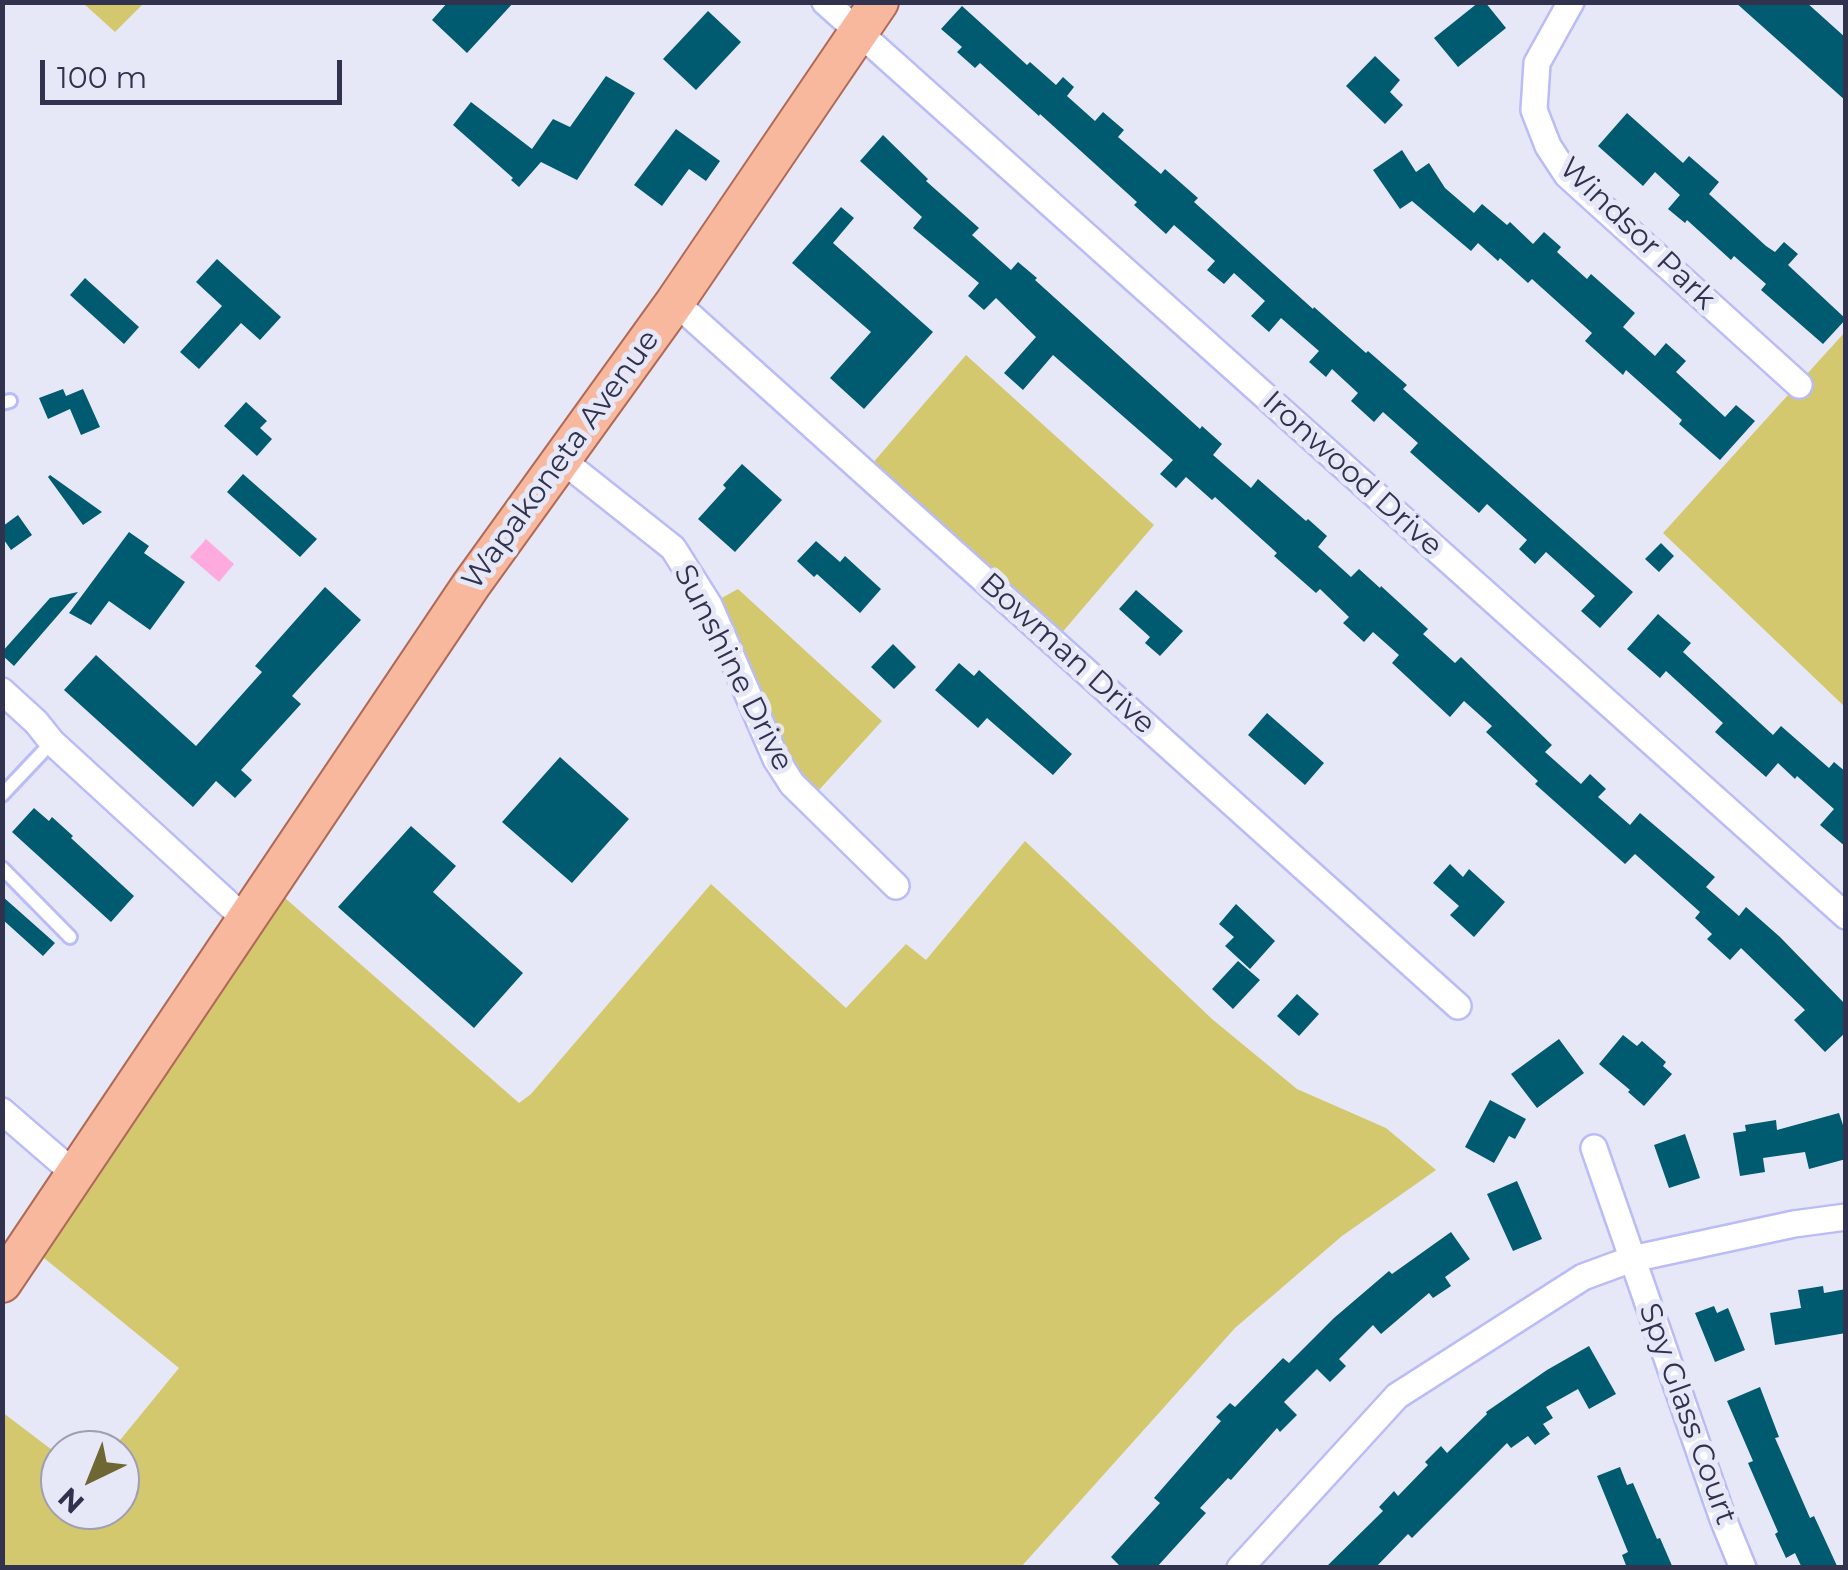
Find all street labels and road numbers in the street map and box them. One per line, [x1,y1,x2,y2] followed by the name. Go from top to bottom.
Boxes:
[1551,150,1723,318] street label: Windsor Park
[455,323,667,597] street label: Wapakoneta Avenue
[1255,384,1449,564] street label: Ironwood Drive
[665,559,801,777] street label: Sunshine Drive
[972,566,1162,742] street label: Bowman Drive
[1630,1298,1744,1530] street label: Spy Glass Court

